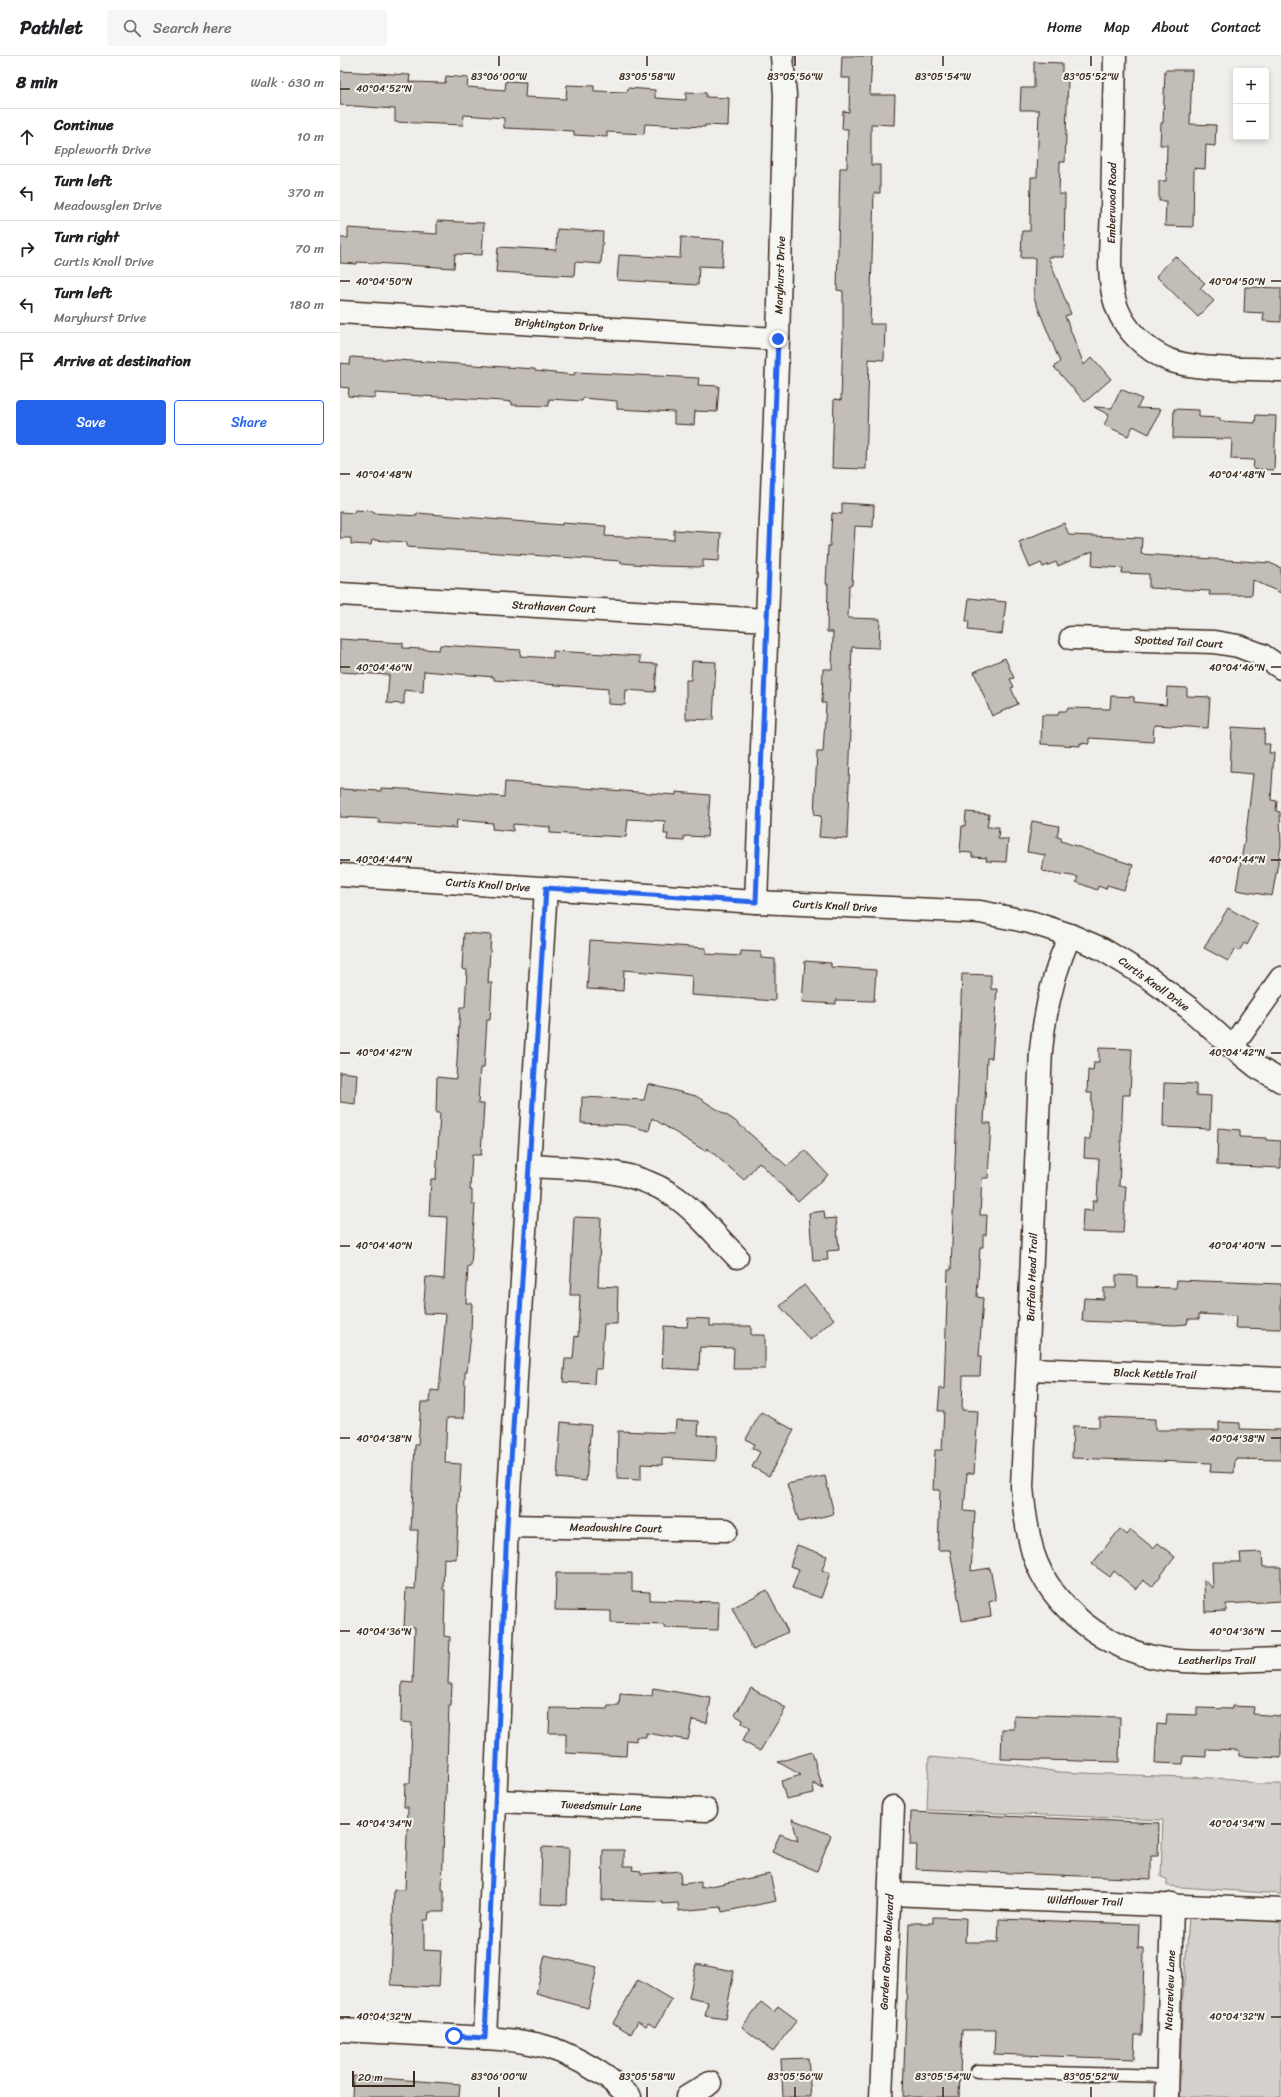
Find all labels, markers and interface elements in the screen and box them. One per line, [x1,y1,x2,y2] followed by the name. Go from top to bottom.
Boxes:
[107,10,387,46] search box
[20,11,83,44] text: Pathlet
[153,15,232,41] text: Search here
[1047,15,1082,40] text: Home
[1104,15,1130,40] text: Map
[1152,15,1189,40] text: About
[1211,15,1261,40] text: Contact
[121,17,143,39] icon: search
[16,67,58,97] text: 8 min
[471,68,527,86] text: 83°06'00"W
[619,68,675,86] text: 83°05'58"W
[767,68,823,86] text: 83°05'56"W
[915,68,971,86] text: 83°05'54"W
[1063,68,1119,86] text: 83°05'52"W
[1233,68,1269,140] map controls
[1233,68,1269,104] button: +
[250,71,324,94] text: Walk · 630 m
[356,80,412,98] text: 40°04'52"N
[1233,104,1269,140] button: −
[54,112,114,138] text: Continue
[297,125,324,148] text: 10 m
[16,126,38,148] icon: ahead
[54,138,151,161] text: Eppleworth Drive
[1102,161,1122,244] street label: Emberwood Road
[54,168,112,194] text: Turn left
[288,181,324,204] text: 370 m
[16,182,38,204] icon: left
[54,194,162,217] text: Meadowsglen Drive
[54,224,119,250] text: Turn right
[769,235,791,314] street label: Maryhurst Drive
[295,237,324,260] text: 70 m
[16,238,38,260] icon: right
[54,250,154,273] text: Curtis Knoll Drive
[356,273,412,291] text: 40°04'50"N
[1209,273,1265,291] text: 40°04'50"N
[54,280,112,306] text: Turn left
[289,293,324,316] text: 180 m
[16,294,38,316] icon: left
[54,306,146,329] text: Maryhurst Drive
[514,312,604,338] street label: Brightington Drive
[769,330,787,348] route end
[54,348,191,374] text: Arrive at destination
[16,350,38,372] icon: arrive
[16,400,166,445] button: Save
[174,400,324,445] button: Share
[356,466,412,484] text: 40°04'48"N
[1209,466,1265,484] text: 40°04'48"N
[511,595,597,619] street label: Strathaven Court
[1134,630,1224,654] street label: Spotted Tail Court
[356,659,412,677] text: 40°04'46"N
[1209,659,1265,677] text: 40°04'46"N
[356,851,412,869] text: 40°04'44"N
[1209,851,1265,869] text: 40°04'44"N
[445,873,531,897] street label: Curtis Knoll Drive
[792,894,878,918] street label: Curtis Knoll Drive
[1114,951,1194,1017] street label: Curtis Knoll Drive
[356,1044,412,1062] text: 40°04'42"N
[1209,1044,1265,1062] text: 40°04'42"N
[1021,1232,1043,1322] street label: Buffalo Head Trail
[356,1237,412,1255] text: 40°04'40"N
[1209,1237,1265,1255] text: 40°04'40"N
[1113,1363,1198,1385] street label: Black Kettle Trail
[356,1430,412,1448] text: 40°04'38"N
[1209,1430,1265,1448] text: 40°04'38"N
[569,1518,663,1538] street label: Meadowshire Court
[356,1623,412,1641] text: 40°04'36"N
[1209,1623,1265,1641] text: 40°04'36"N
[1178,1651,1257,1670] street label: Leatherlips Trail
[560,1795,642,1817] street label: Tweedsmuir Lane
[356,1815,412,1833] text: 40°04'34"N
[1209,1815,1265,1833] text: 40°04'34"N
[1047,1890,1124,1912] street label: Wildflower Trail
[874,1892,900,2010] street label: Garden Grove Boulevard
[1159,1949,1181,2030] street label: Natureview Lane
[356,2008,412,2026] text: 40°04'32"N
[1209,2008,1265,2026] text: 40°04'32"N
[445,2027,463,2045] route start
[358,2068,383,2087] text: 20 m
[471,2068,527,2086] text: 83°06'00"W
[619,2068,675,2086] text: 83°05'58"W
[767,2068,823,2086] text: 83°05'56"W
[915,2068,971,2086] text: 83°05'54"W
[1063,2068,1119,2086] text: 83°05'52"W
[352,2069,415,2088] scale bar

